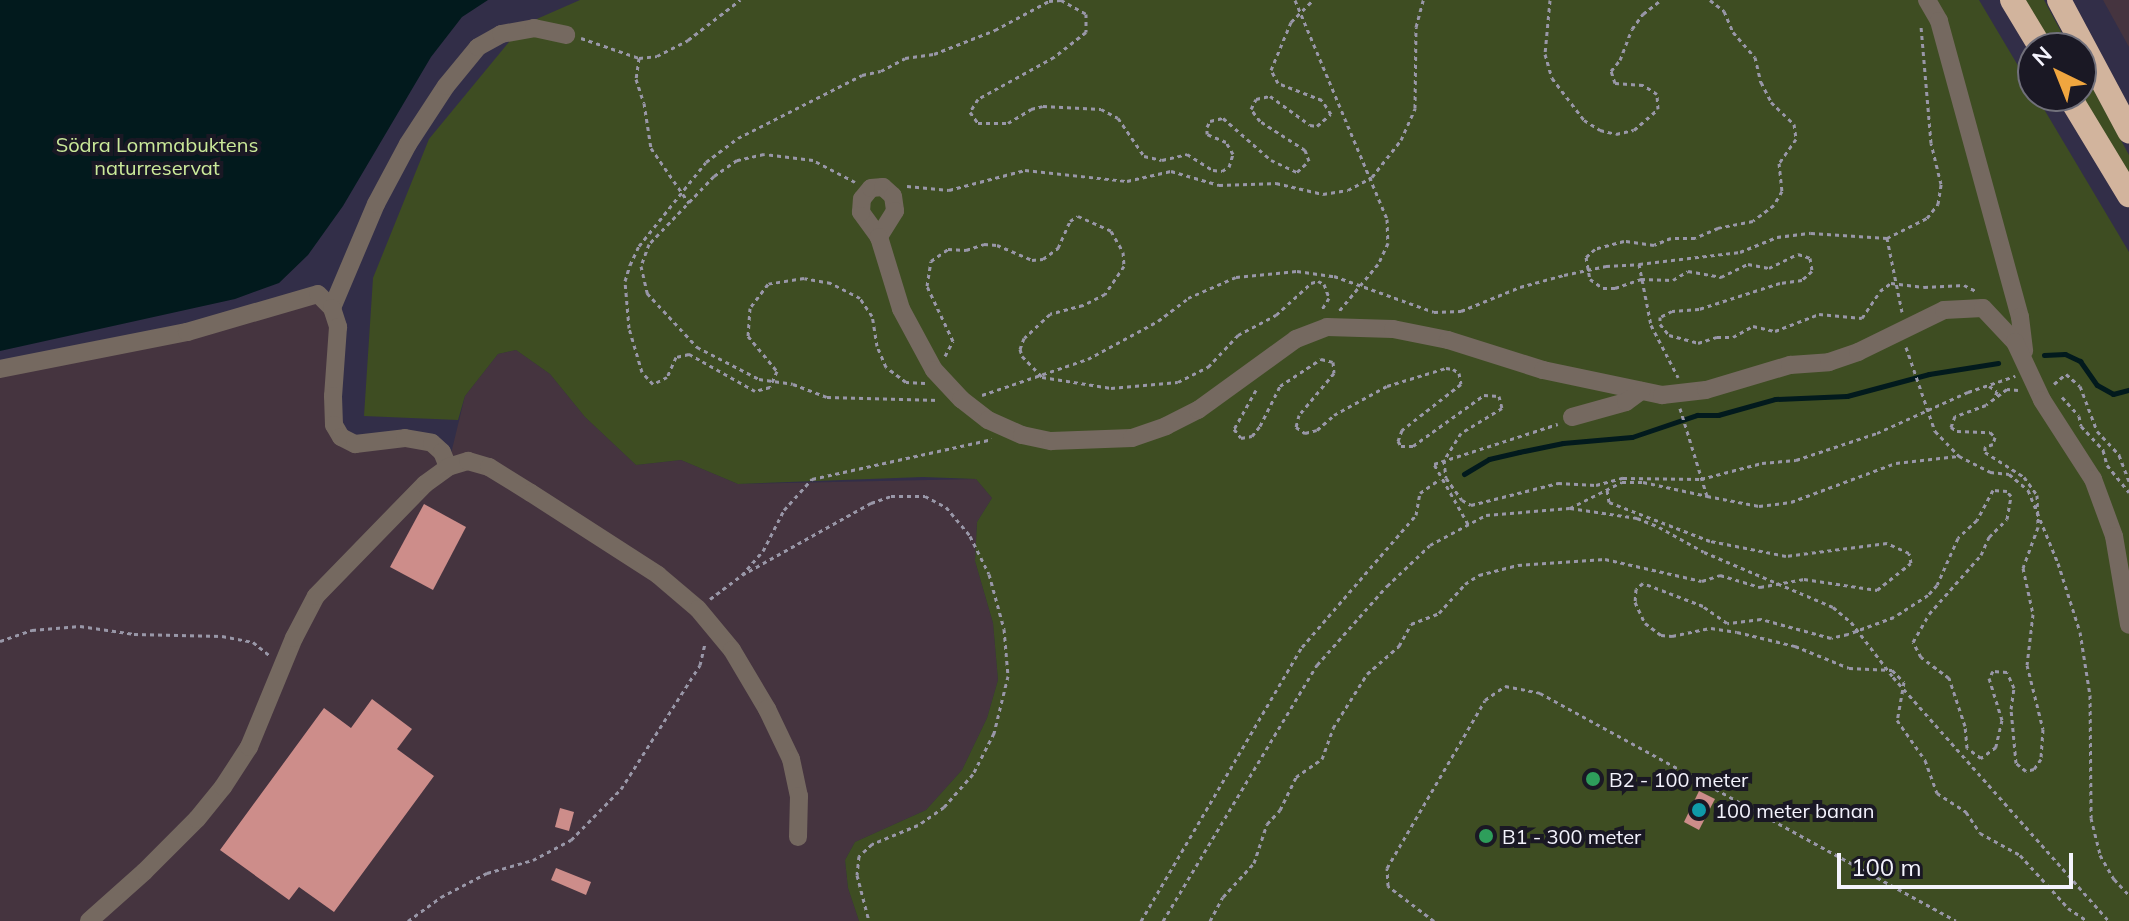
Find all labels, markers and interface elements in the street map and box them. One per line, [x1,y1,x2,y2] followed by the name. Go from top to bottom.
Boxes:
[2017,32,2097,112] north arrow
[2026,40,2058,72] text: N
[56,133,258,180] park label: Södra Lommabuktens naturreservat
[1609,767,1748,791] place label: B2 - 100 meter
[1584,770,1602,788] marker: B2 - 100 meter
[1715,798,1874,822] place label: 100 meter banan
[1690,801,1708,819] marker: 100 meter banan
[1502,824,1641,848] place label: B1 - 300 meter
[1477,827,1495,845] marker: B1 - 300 meter
[1841,837,2077,887] scale bar
[1851,852,1922,882] text: 100 m

